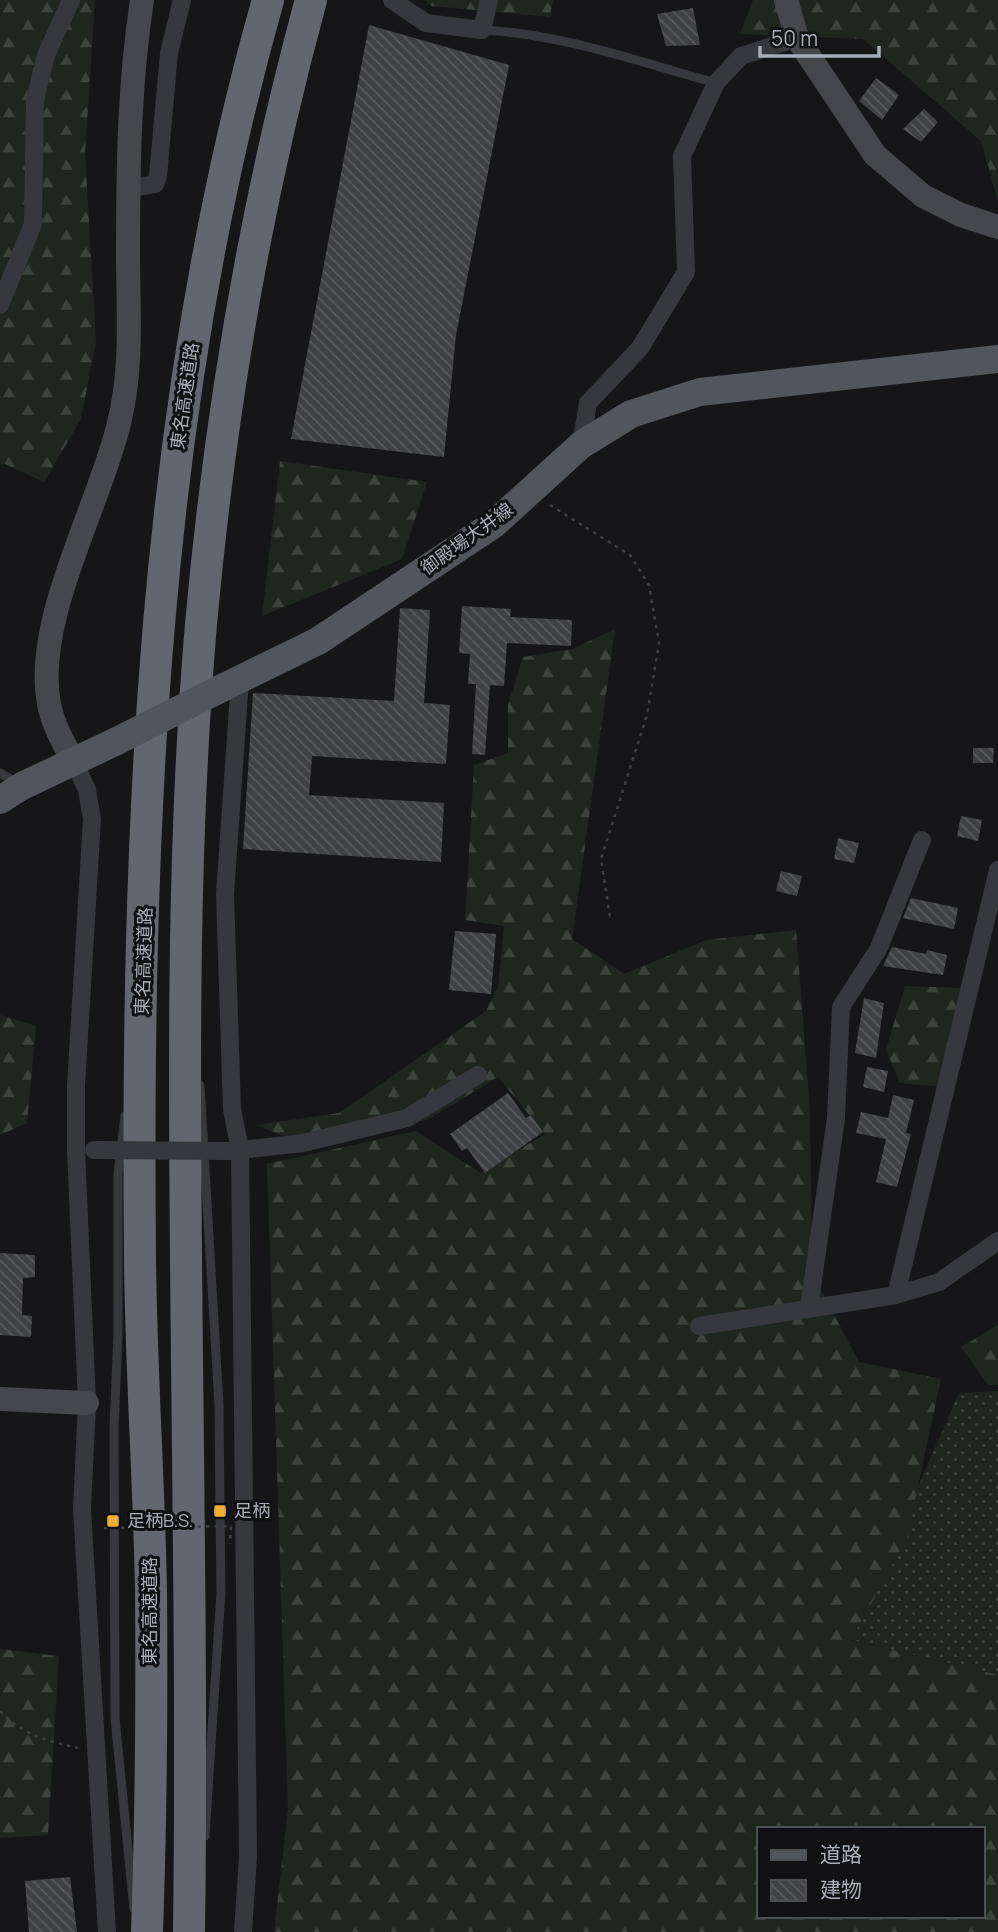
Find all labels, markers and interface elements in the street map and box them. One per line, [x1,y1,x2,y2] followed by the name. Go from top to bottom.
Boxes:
[760,14,879,58] scale bar
[771,24,818,52] text: 50 m
[165,341,203,451] street label: 東名高速道路
[416,497,517,580] street label: 御殿場大井線
[129,907,157,1015] street label: 東名高速道路
[234,1498,270,1522] place label: 足柄
[212,1503,228,1519] marker: 足柄
[127,1508,193,1532] place label: 足柄B.S.
[105,1513,121,1529] marker: 足柄B.S.
[137,1557,161,1665] street label: 東名高速道路
[757,1827,984,1918] legend
[820,1840,862,1868] text: 道路
[820,1875,862,1903] text: 建物

